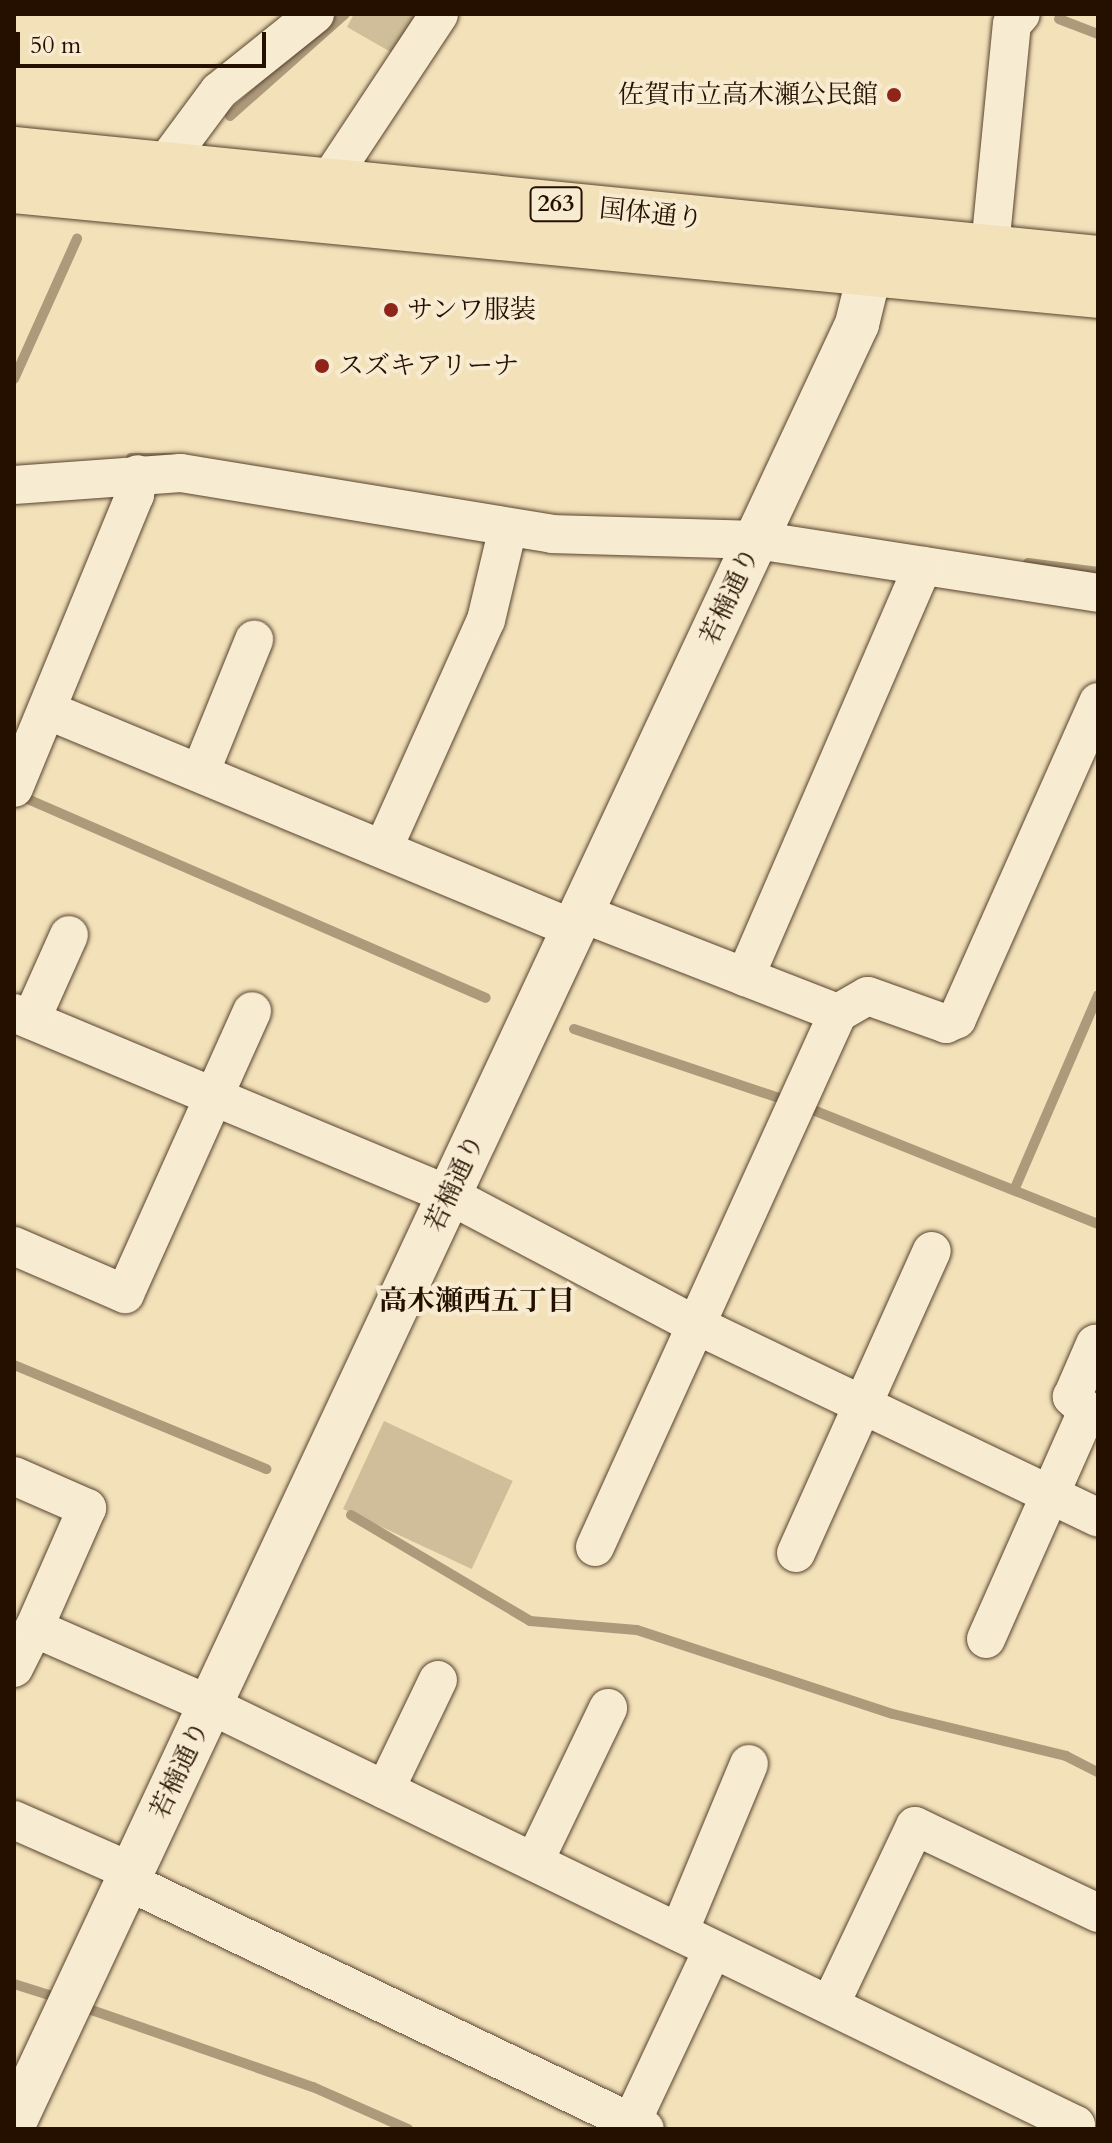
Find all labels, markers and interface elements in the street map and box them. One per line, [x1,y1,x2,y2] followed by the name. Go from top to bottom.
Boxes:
[20,16,270,66] scale bar
[30,29,81,62] text: 50 m
[618,79,878,111] place label: 佐賀市立高木瀬公民館
[885,86,903,104] marker: 佐賀市立高木瀬公民館
[528,184,584,224] road number: 263
[598,193,704,235] street label: 国体通り
[407,294,537,326] place label: サンワ服装
[382,301,400,319] marker: サンワ服装
[338,350,520,382] place label: スズキアリーナ
[313,357,331,375] marker: スズキアリーナ
[694,542,766,650] street label: 若楠通り
[419,1129,491,1237] street label: 若楠通り
[379,1284,575,1318] district label: 高木瀬西五丁目
[144,1716,216,1824] street label: 若楠通り

